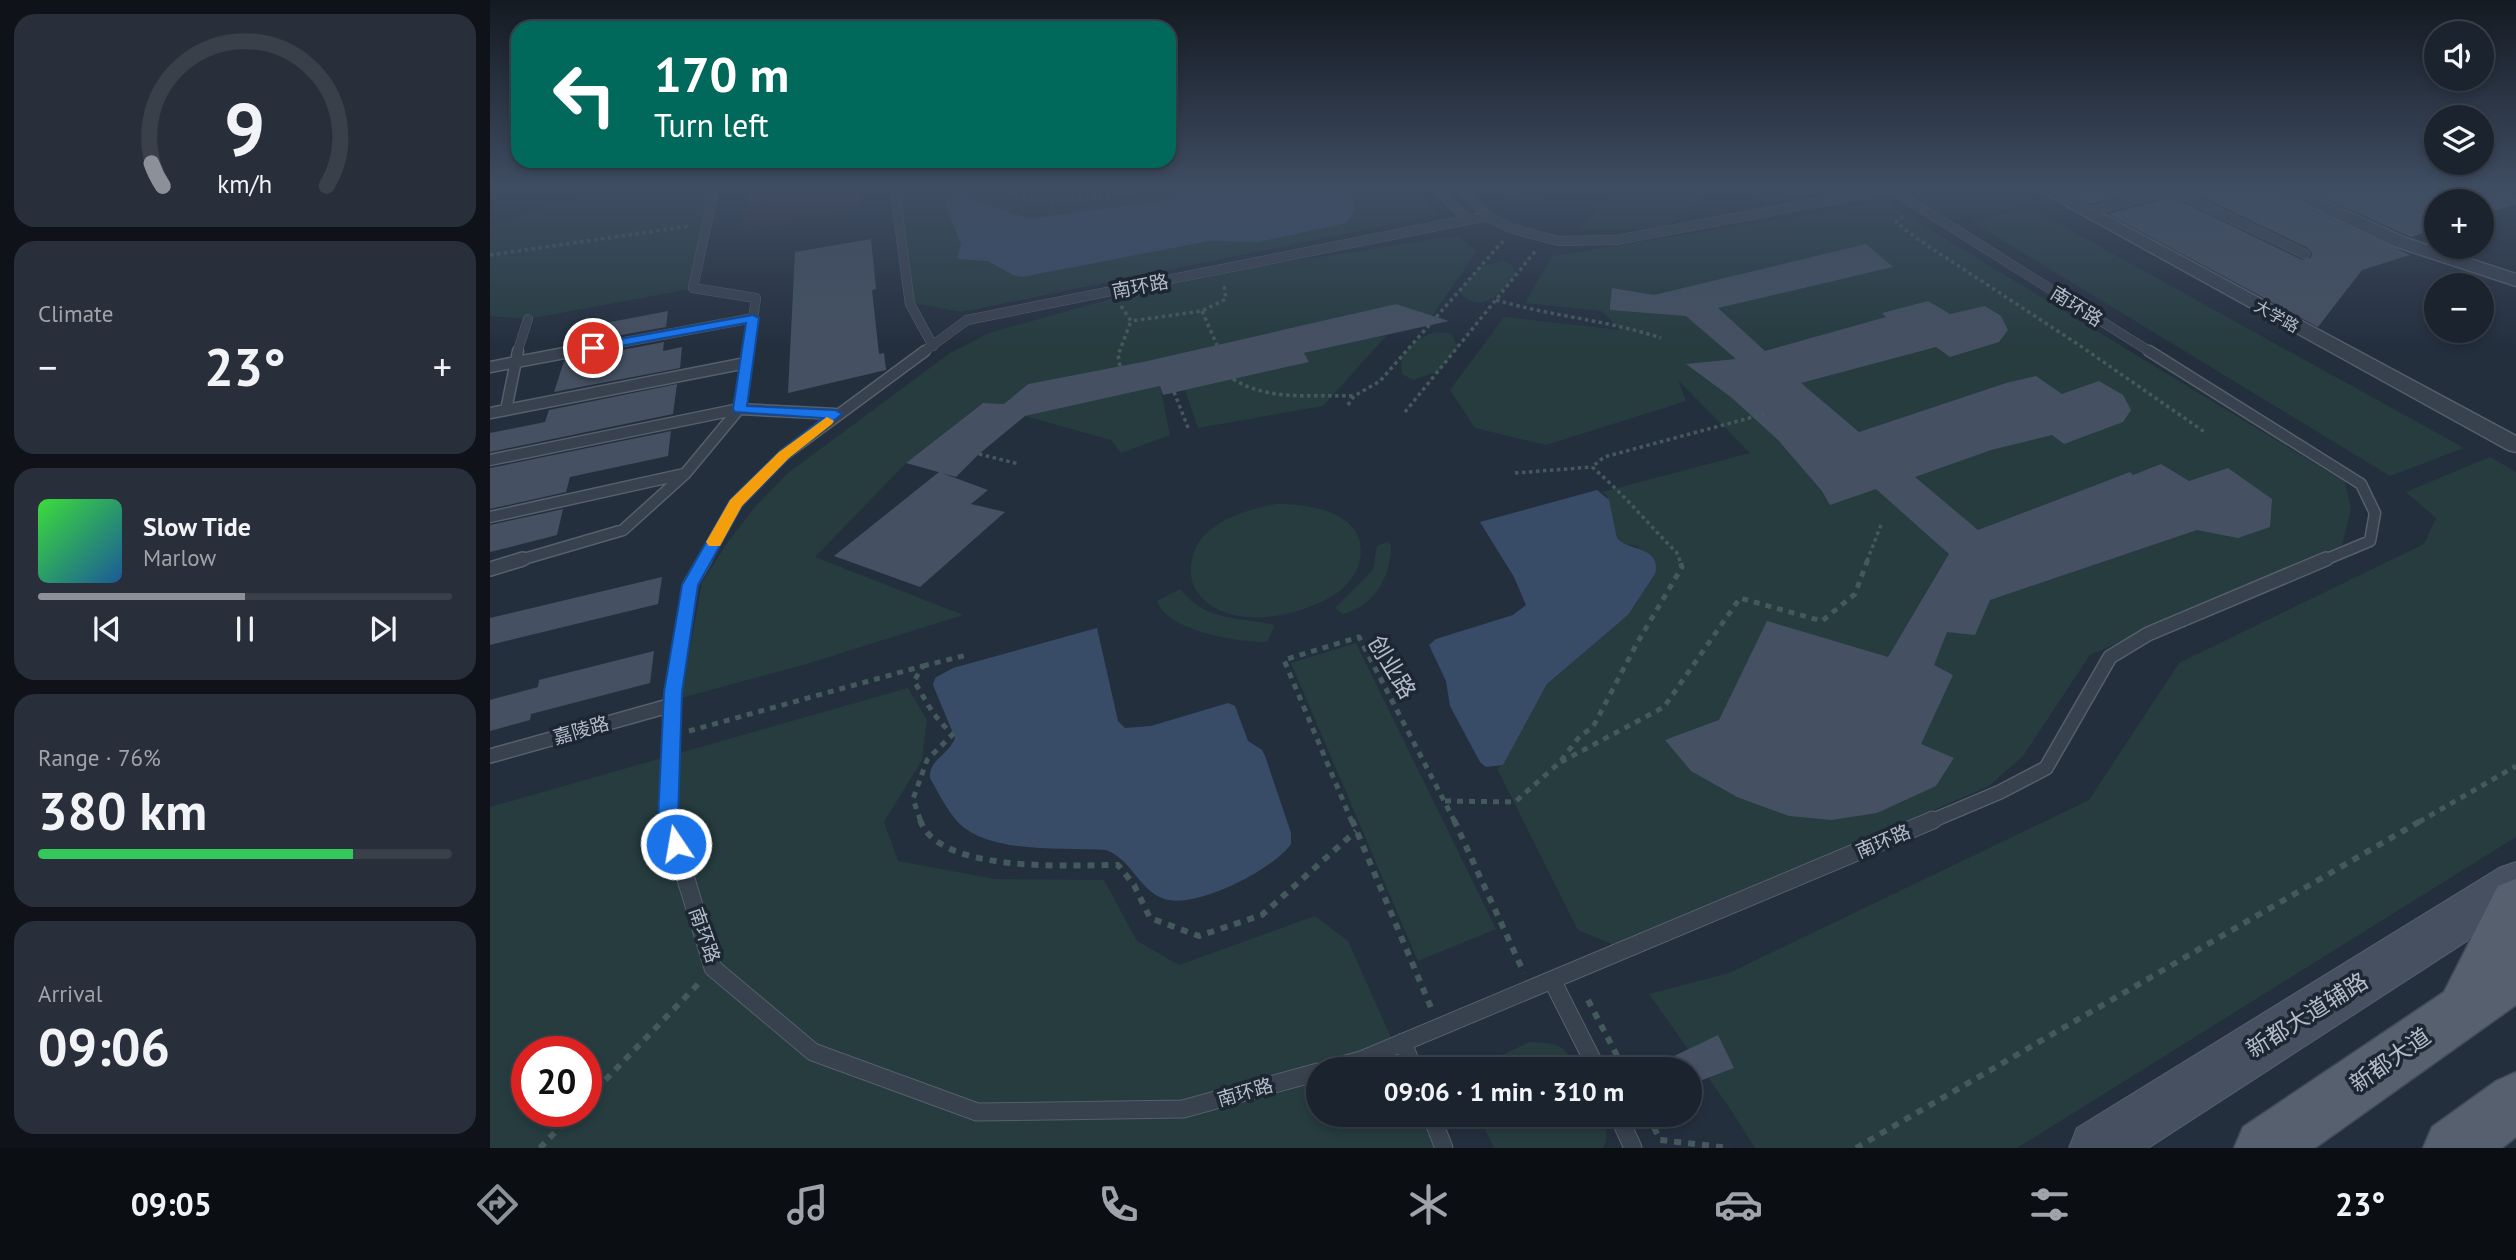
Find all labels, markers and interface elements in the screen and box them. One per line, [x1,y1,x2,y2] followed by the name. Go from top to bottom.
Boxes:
[2424,21,2494,343] map controls
[2424,21,2494,91] button: sound
[654,42,789,106] text: 170 m
[539,49,630,140] icon: left
[224,83,266,177] text: 9
[654,104,769,146] text: Turn left
[2424,105,2494,175] button: layers
[218,168,272,200] text: km/h
[2424,189,2494,259] button: +
[1110,269,1170,303] street label: 南环路
[2424,273,2494,343] button: −
[2046,281,2108,331] street label: 南环路
[2251,296,2303,336] street label: 大学路
[38,299,113,328] text: Climate
[563,318,623,378] pin
[574,329,612,367] icon: arrive
[204,333,286,400] text: 23°
[38,342,57,391] text: −
[433,342,452,391] text: +
[143,510,251,543] text: Slow Tide
[143,543,216,572] text: Marlow
[88,610,126,648] icon: previous
[226,610,264,648] icon: pause
[364,610,402,648] icon: next
[1362,630,1423,704] street label: 创业路
[550,711,612,749] street label: 嘉陵路
[38,743,161,772] text: Range · 76%
[38,777,207,844] text: 380 km
[639,807,713,881] position arrow
[1852,819,1914,863] street label: 南环路
[684,904,726,966] street label: 南环路
[2241,966,2373,1063] street label: 新都大道辅路
[38,979,102,1008] text: Arrival
[38,1013,170,1080] text: 09:06
[2344,1021,2436,1098] street label: 新都大道
[511,1036,602,1127] speed limit sign: 20
[1214,1073,1276,1111] street label: 南环路
[1384,1075,1624,1108] text: 09:06 · 1 min · 310 m
[473,1180,522,1229] icon: directions
[783,1180,832,1229] icon: music
[1094,1180,1143,1229] icon: phone
[1404,1180,1453,1229] icon: climate
[1714,1180,1763,1229] icon: car
[2025,1180,2074,1229] icon: filters
[131,1183,212,1225] text: 09:05
[2335,1183,2385,1225] text: 23°

